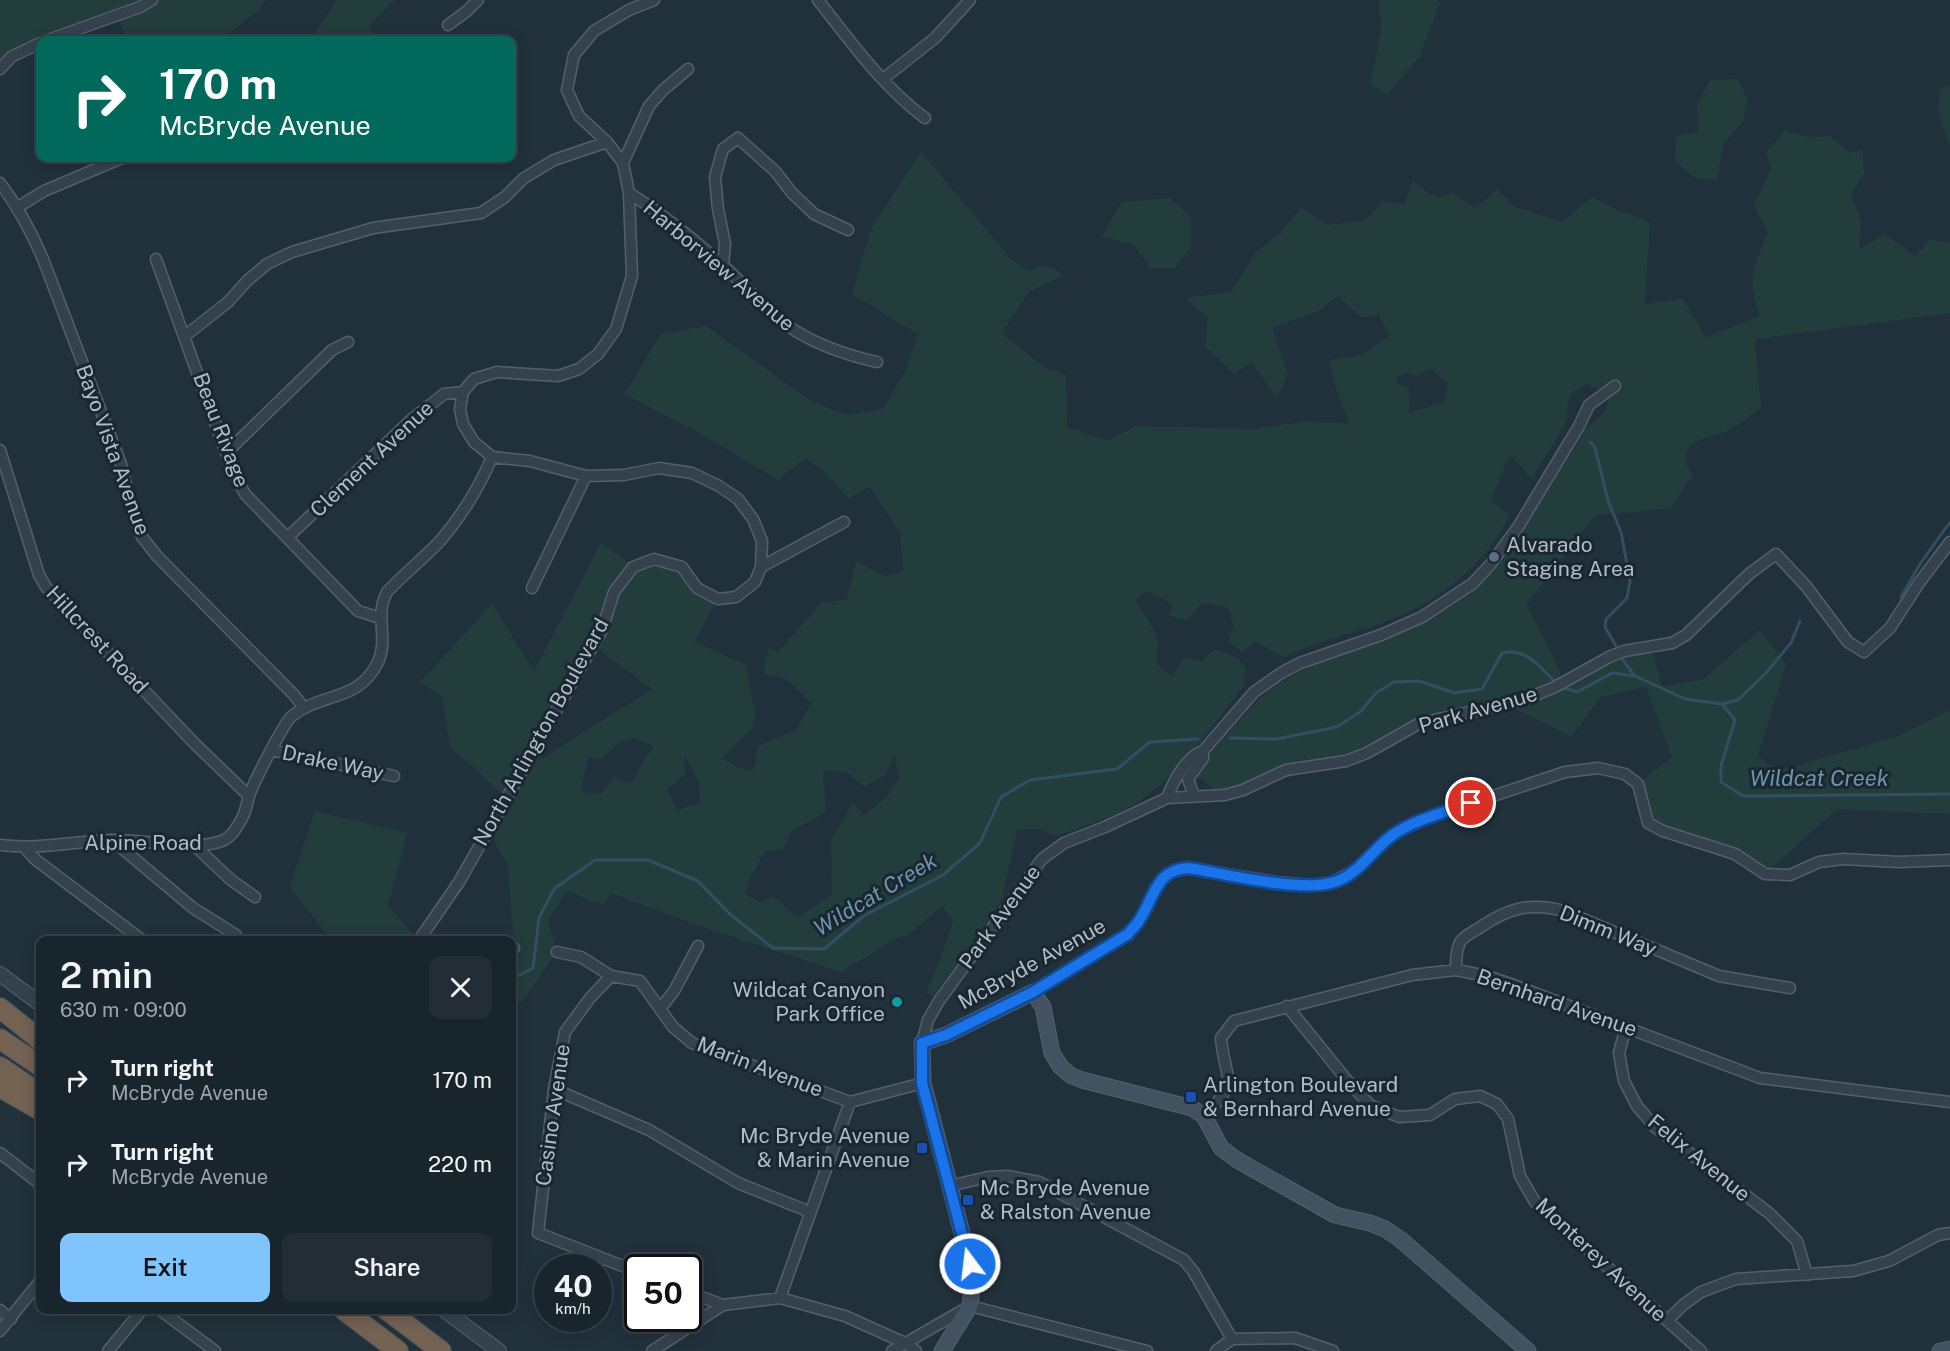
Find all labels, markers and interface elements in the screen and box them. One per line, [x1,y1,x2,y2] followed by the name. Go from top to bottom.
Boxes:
[159,59,277,108] text: 170 m
[60,60,138,138] icon: right
[159,109,371,141] text: McBryde Avenue
[639,195,800,336] street label: Harborview Avenue
[71,361,156,538] street label: Bayo Vista Avenue
[188,369,255,491] street label: Beau Rivage
[305,395,438,522] street label: Clement Avenue
[1506,532,1634,581] place label: Alvarado Staging Area
[1487,550,1501,564] marker: Alvarado Staging Area
[41,581,154,699] street label: Hillcrest Road
[468,614,614,850] street label: North Arlington Boulevard
[1416,681,1540,738] street label: Park Avenue
[280,740,386,785] street label: Drake Way
[1749,765,1889,791] water label: Wildcat Creek
[1445,777,1496,828] pin
[1454,786,1487,819] icon: arrive
[84,830,202,855] street label: Alpine Road
[809,847,941,941] water label: Wildcat Creek
[954,860,1046,973] street label: Park Avenue
[1556,900,1660,961] street label: Dimm Way
[954,913,1110,1014] street label: McBryde Avenue
[60,954,153,996] text: 2 min
[429,956,492,1019] button: close
[1474,963,1641,1042] street label: Bernhard Avenue
[733,977,885,1026] place label: Wildcat Canyon Park Office
[890,995,904,1009] marker: Wildcat Canyon Park Office
[60,998,187,1022] text: 630 m · 09:00
[694,1031,827,1102] street label: Marin Avenue
[530,1042,575,1187] street label: Casino Avenue
[111,1055,214,1081] text: Turn right
[60,1064,93,1097] icon: right
[432,1067,492,1093] text: 170 m
[1203,1072,1398,1121] place label: Arlington Boulevard & Bernhard Avenue
[111,1081,268,1105] text: McBryde Avenue
[1184,1090,1198,1104] marker: Arlington Boulevard & Bernhard Avenue
[1643,1109,1756,1207] street label: Felix Avenue
[740,1123,910,1172] place label: Mc Bryde Avenue & Marin Avenue
[111,1139,214,1165] text: Turn right
[915,1141,929,1155] marker: Mc Bryde Avenue & Marin Avenue
[60,1148,93,1181] icon: right
[428,1151,492,1177] text: 220 m
[111,1165,268,1189] text: McBryde Avenue
[980,1175,1151,1224] place label: Mc Bryde Avenue & Ralston Avenue
[961,1193,975,1207] marker: Mc Bryde Avenue & Ralston Avenue
[1531,1193,1672,1327] street label: Monterey Avenue
[938,1232,1002,1296] position arrow
[60,1233,270,1302] button: Exit
[282,1233,492,1302] button: Share
[624,1254,702,1332] speed limit sign: 50
[553,1268,593,1304] text: 40
[555,1300,591,1317] text: km/h

